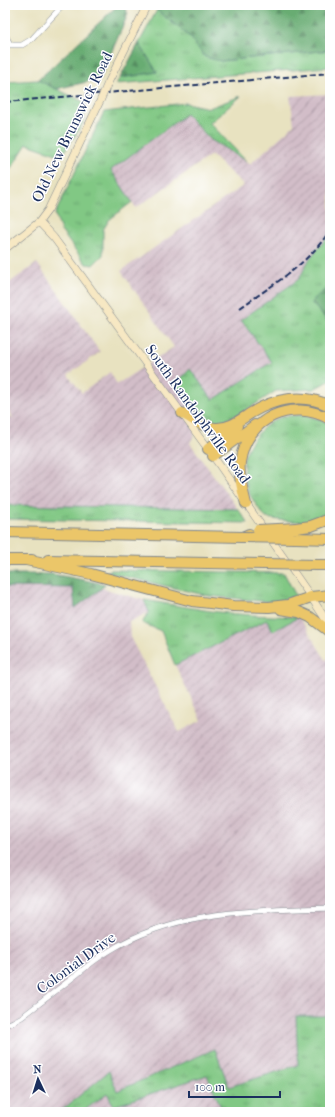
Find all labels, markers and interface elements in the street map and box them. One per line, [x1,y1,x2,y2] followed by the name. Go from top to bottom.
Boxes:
[28,48,117,205] street label: Old New Brunswick Road
[142,341,255,488] street label: South Randolphville Road
[33,928,119,998] street label: Colonial Drive
[18,1059,58,1099] north arrow
[33,1063,43,1076] text: N
[189,1073,280,1099] scale bar
[195,1080,225,1094] text: 100 m

